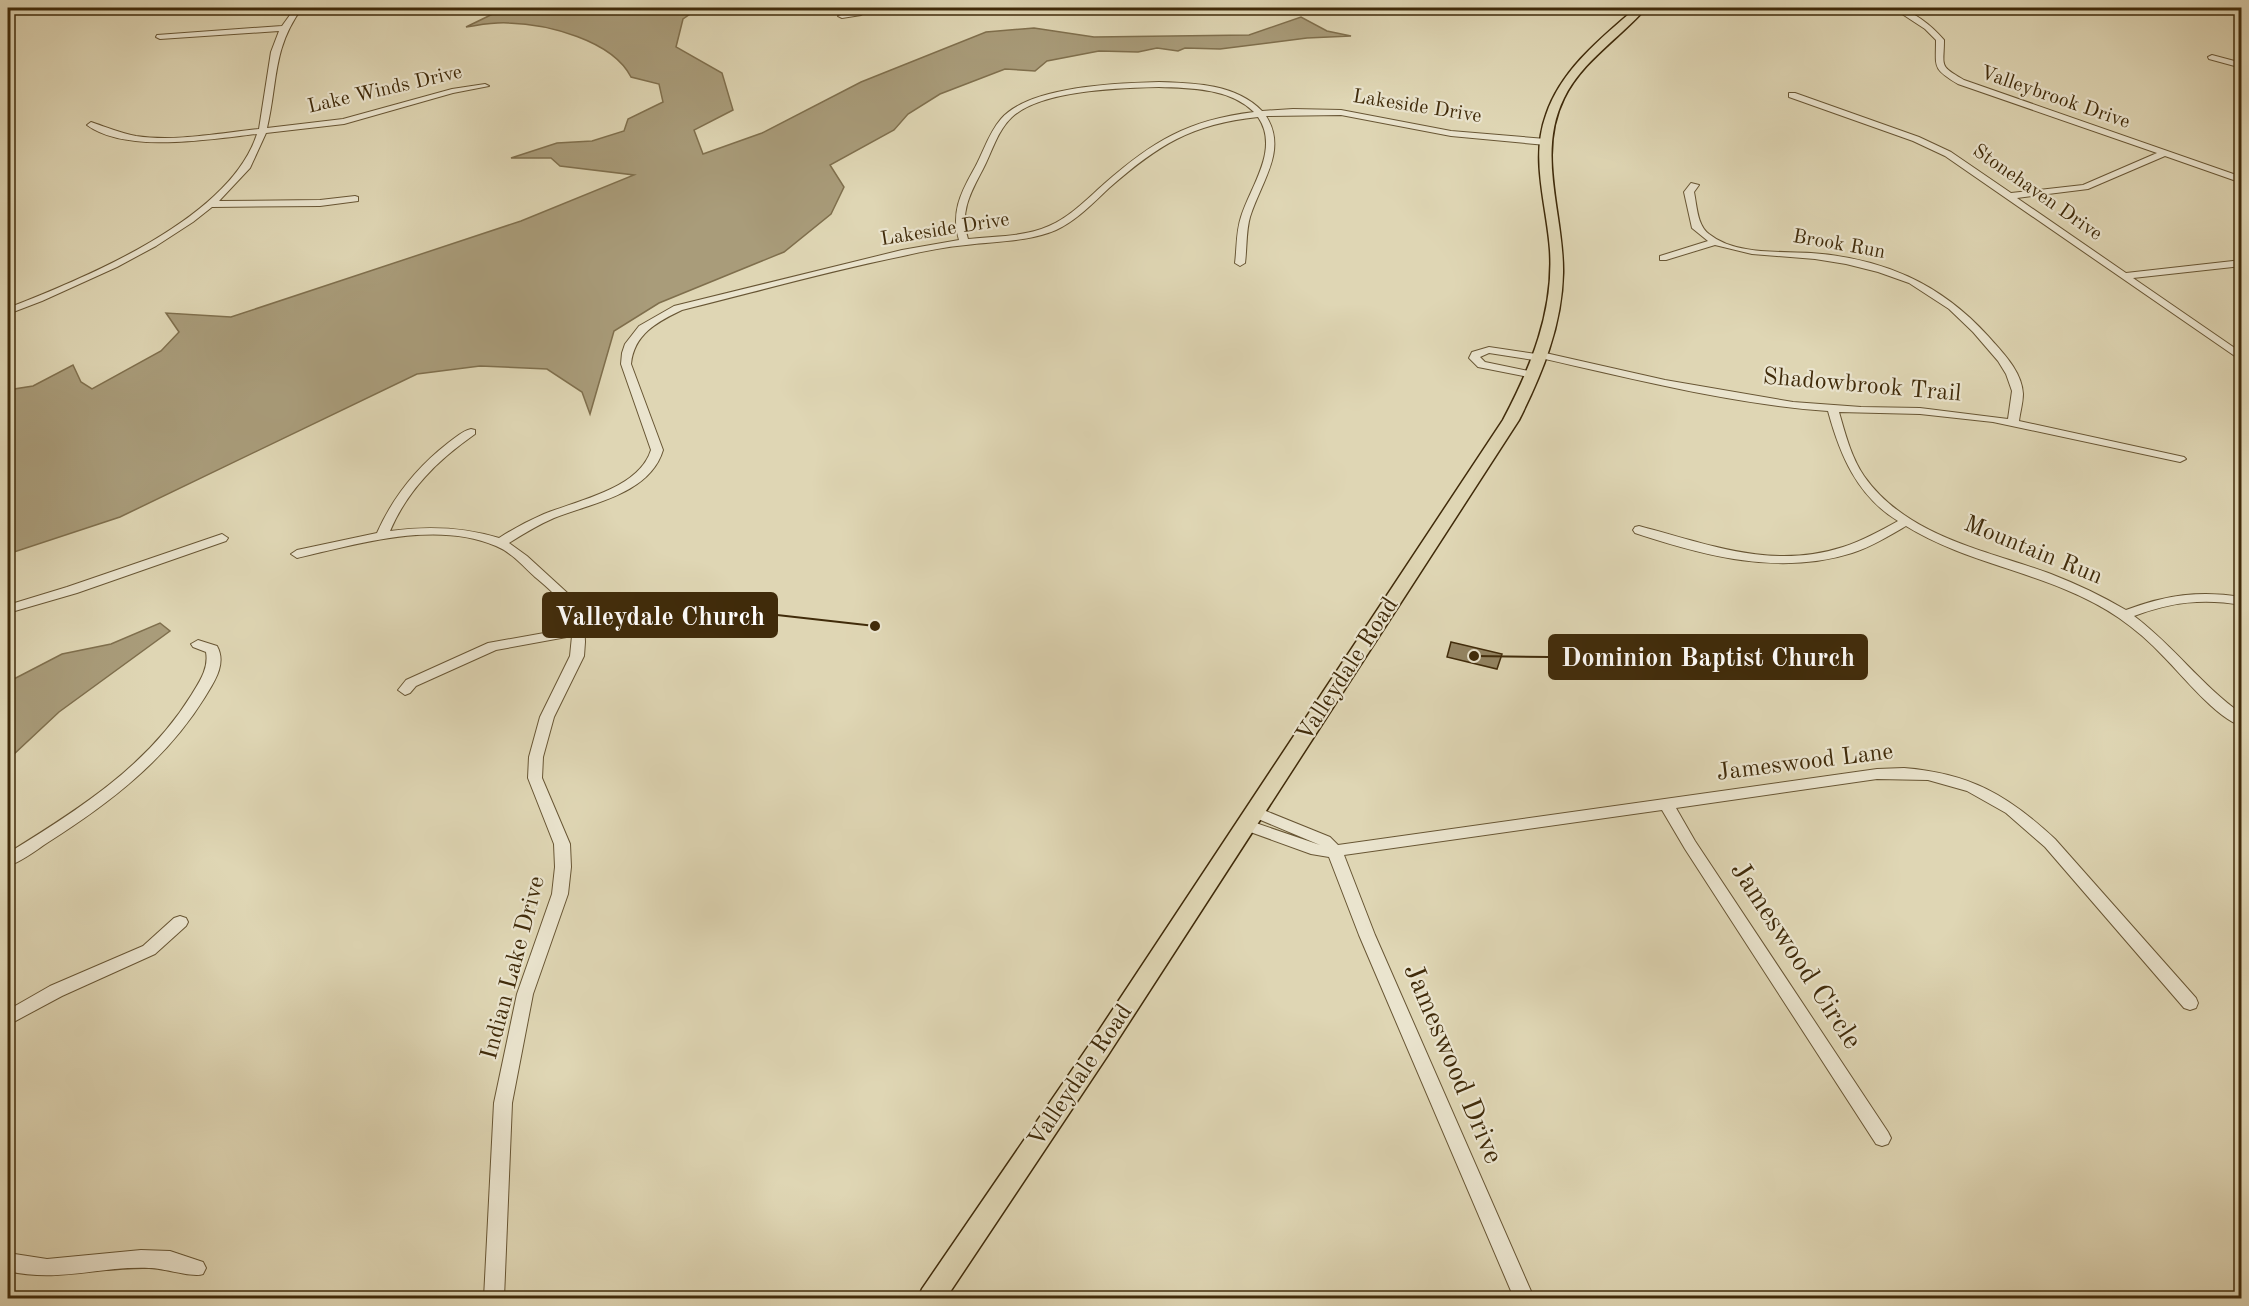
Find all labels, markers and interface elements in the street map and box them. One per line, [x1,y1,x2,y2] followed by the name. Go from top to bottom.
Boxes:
[306,62,464,118] street label: Lake Winds Drive
[1978,63,2132,133] street label: Valleybrook Drive
[1351,87,1483,127] street label: Lakeside Drive
[1969,141,2105,245] street label: Stonehaven Drive
[879,210,1011,250] street label: Lakeside Drive
[1791,227,1887,263] street label: Brook Run
[1762,365,1962,407] street label: Shadowbrook Trail
[1960,512,2106,590] street label: Mountain Run
[543,593,777,637] callout: Valleydale Church
[1293,594,1403,746] street label: Valleydale Road
[555,605,765,631] text: Valleydale Church
[1549,635,1867,679] callout: Dominion Baptist Church
[1561,646,1855,672] text: Dominion Baptist Church
[1715,740,1895,786] street label: Jameswood Lane
[1724,857,1866,1055] street label: Jameswood Circle
[478,874,550,1062] street label: Indian Lake Drive
[1397,960,1507,1168] street label: Jameswood Drive
[1025,1000,1137,1152] street label: Valleydale Road

